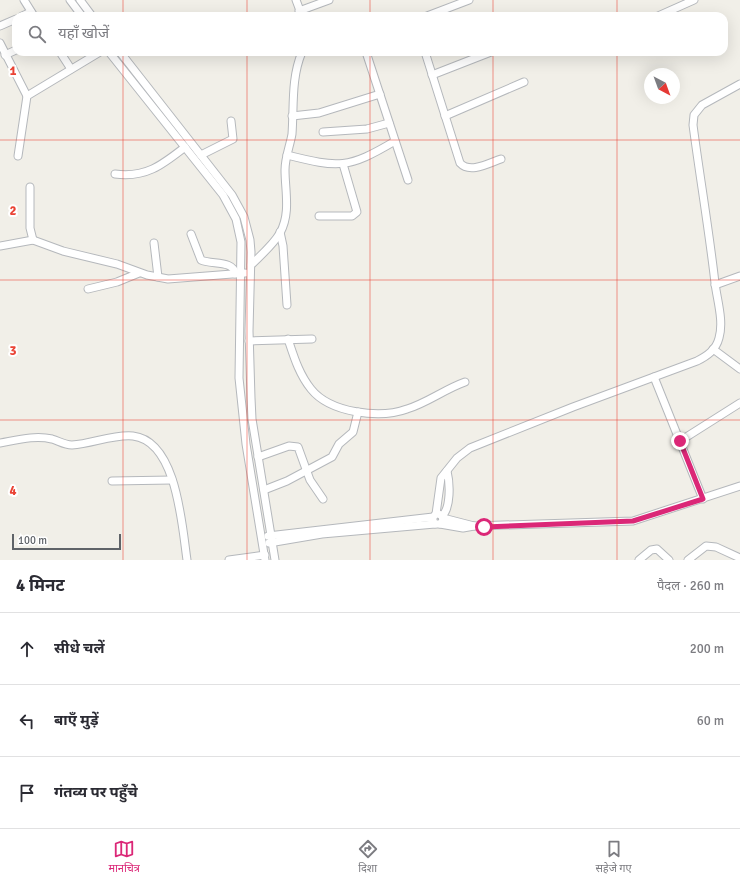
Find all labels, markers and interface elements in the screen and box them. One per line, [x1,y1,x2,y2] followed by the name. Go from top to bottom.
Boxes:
[12,12,728,56] search box
[26,23,48,45] icon: search
[58,24,109,42] text: यहाँ खोजें
[9,63,17,79] text: 1
[644,68,680,104] north arrow
[9,203,17,219] text: 2
[9,343,17,359] text: 3
[671,432,689,450] route end
[9,483,17,499] text: 4
[475,518,493,536] route start
[12,532,121,551] scale bar
[18,534,47,547] text: 100 m
[16,575,65,596] text: 4 मिनट
[657,578,724,594] text: पैदल · 260 m
[16,638,38,660] icon: ahead
[54,639,105,657] text: सीधे चलें
[690,641,724,657] text: 200 m
[16,710,38,732] icon: left
[54,711,98,729] text: बाएँ मुड़ें
[697,713,724,729] text: 60 m
[16,782,38,804] icon: arrive
[54,783,138,801] text: गंतव्य पर पहुँचे
[108,838,140,876] tab: मानचित्र
[357,838,379,876] tab: दिशा
[595,838,632,876] tab: सहेजे गए

